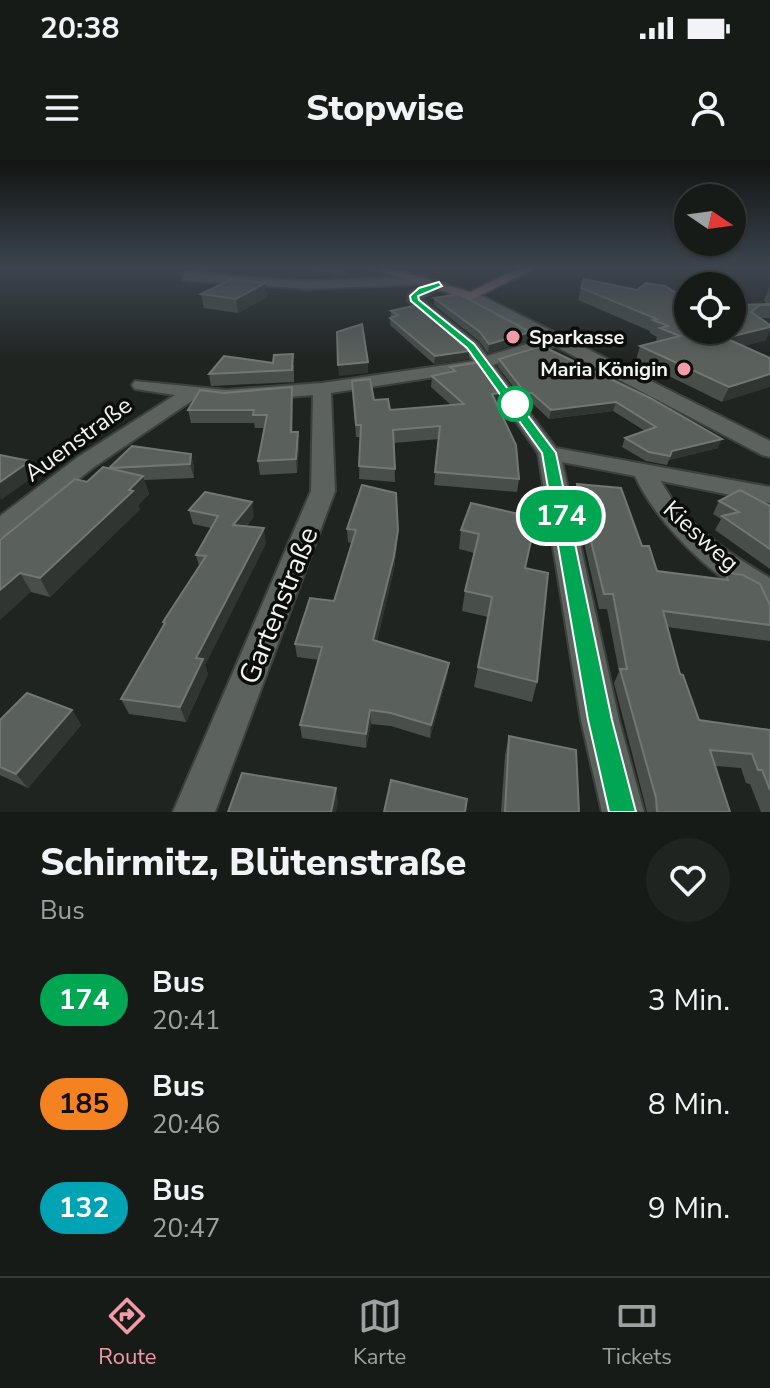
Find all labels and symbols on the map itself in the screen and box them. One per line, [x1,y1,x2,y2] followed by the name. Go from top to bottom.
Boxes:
[674,184,746,256] north arrow
[529,324,624,351] place label: Sparkasse
[504,328,522,346] marker: Sparkasse
[540,356,668,383] place label: Maria Königin
[675,360,693,378] marker: Maria Königin
[498,387,532,421] unlabelled marker
[18,389,138,489] street label: Auenstraße
[515,490,607,542] line badge: 174
[656,494,746,578] street label: Kiesweg
[230,521,328,690] street label: Gartenstraße

